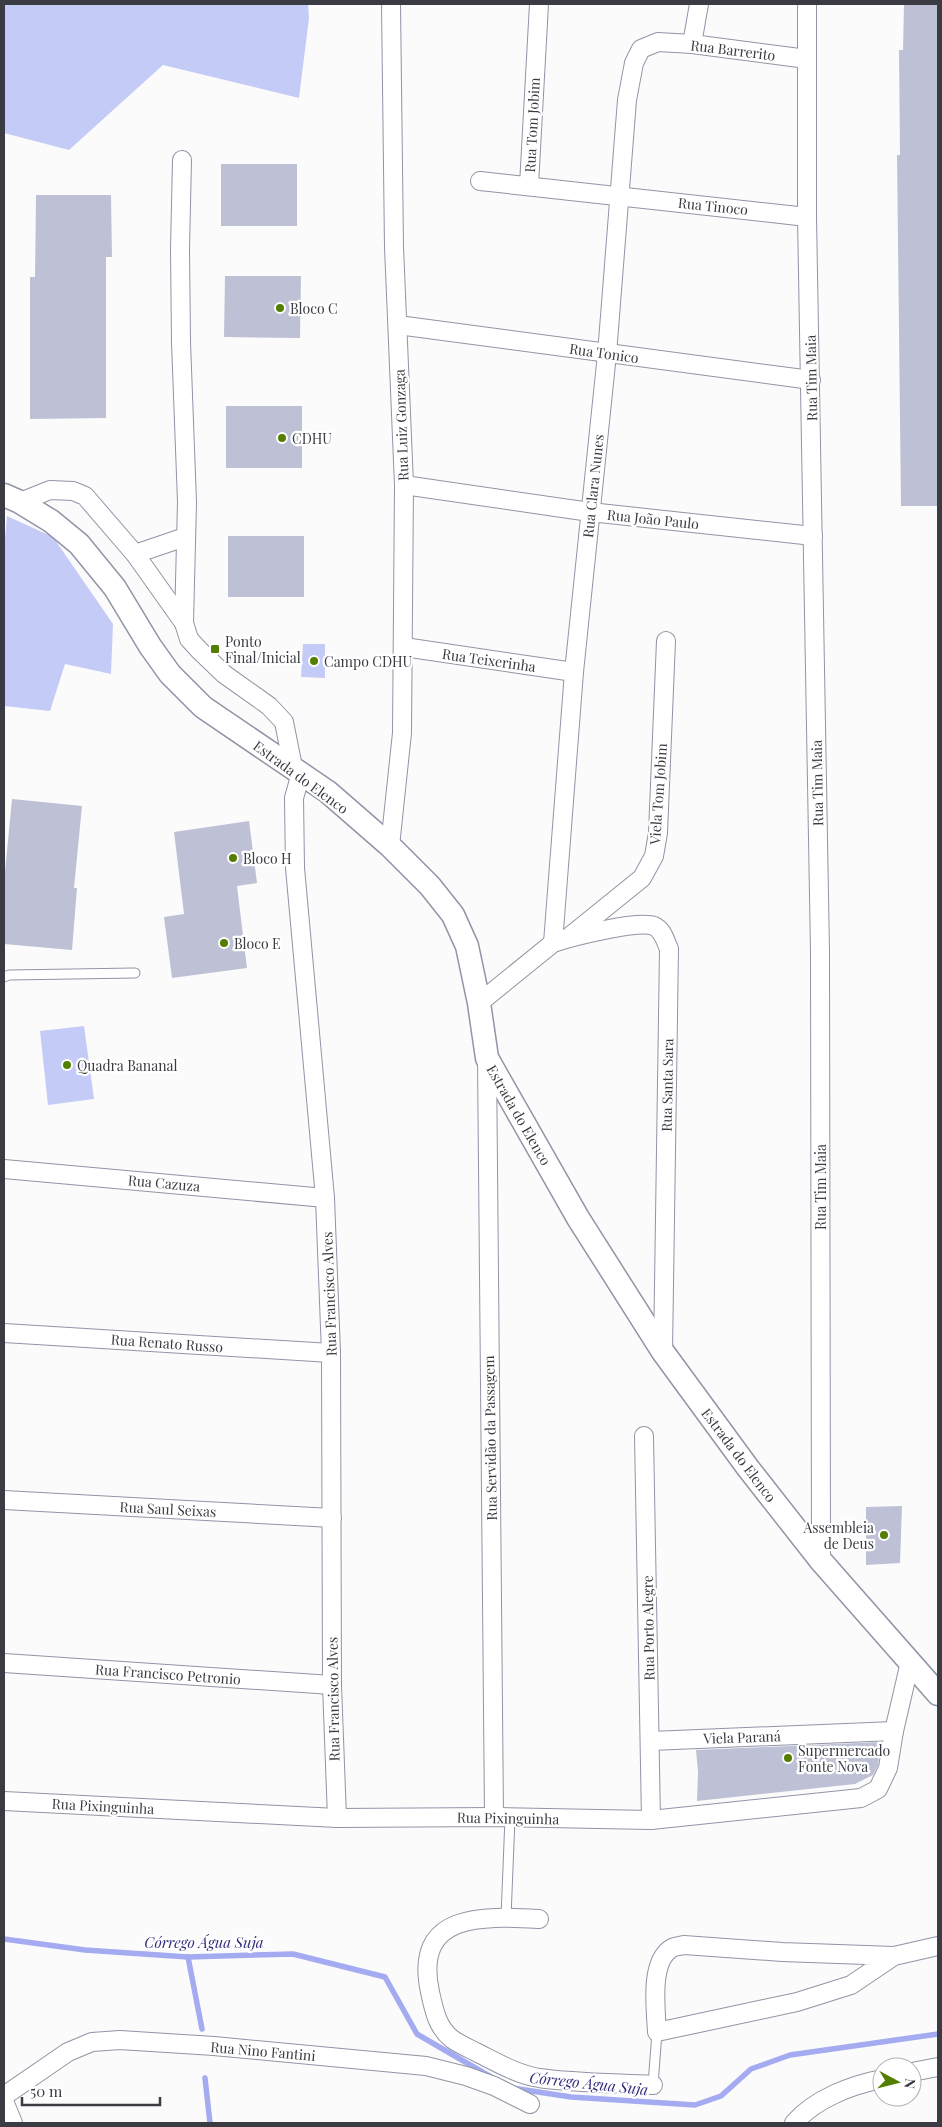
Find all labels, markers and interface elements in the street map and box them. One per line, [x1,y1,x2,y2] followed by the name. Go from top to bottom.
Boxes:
[689,35,777,65] street label: Rua Barrerito
[520,76,544,173] street label: Rua Tom Jobim
[677,193,749,219] street label: Rua Tinoco
[290,299,338,318] place label: Bloco C
[274,302,286,314] marker: Bloco C
[801,335,821,421] street label: Rua Tim Maia
[568,339,640,367] street label: Rua Tonico
[390,369,412,481] street label: Rua Luiz Gonzaga
[292,429,332,448] place label: CDHU
[276,432,288,444] marker: CDHU
[578,433,608,539] street label: Rua Clara Nunes
[606,505,700,533] street label: Rua João Paulo
[225,632,301,667] place label: Ponto Final/Inicial
[209,643,221,655] marker: Ponto Final/Inicial
[441,644,537,676] street label: Rua Teixerinha
[324,652,413,671] place label: Campo CDHU
[308,655,320,667] marker: Campo CDHU
[250,736,353,818] street label: Estrada do Elenco
[807,740,827,826] street label: Rua Tim Maia
[645,742,671,846] street label: Viela Tom Jobim
[243,849,292,868] place label: Bloco H
[227,852,239,864] marker: Bloco H
[234,934,281,953] place label: Bloco E
[218,937,230,949] marker: Bloco E
[657,1038,677,1132] street label: Rua Santa Sara
[77,1056,178,1075] place label: Quadra Bananal
[61,1059,73,1071] marker: Quadra Bananal
[483,1061,556,1169] street label: Estrada do Elenco
[811,1144,830,1230] street label: Rua Tim Maia
[127,1170,201,1196] street label: Rua Cazuza
[317,1231,341,1357] street label: Rua Francisco Alves
[110,1330,224,1356] street label: Rua Renato Russo
[479,1355,501,1521] street label: Rua Servidão da Passagem
[697,1404,781,1506] street label: Estrada do Elenco
[119,1497,217,1521] street label: Rua Saul Seixas
[802,1518,874,1553] place label: Assembleia de Deus
[878,1529,890,1541] marker: Assembleia de Deus
[638,1575,658,1681] street label: Rua Porto Alegre
[322,1637,344,1761] street label: Rua Francisco Alves
[95,1659,242,1689] street label: Rua Francisco Petronio
[702,1726,781,1748] street label: Viela Paraná
[798,1741,891,1776] place label: Supermercado Fonte Nova
[782,1752,794,1764] marker: Supermercado Fonte Nova
[51,1794,155,1818] street label: Rua Pixinguinha
[457,1808,559,1828] street label: Rua Pixinguinha
[144,1932,264,1952] water label: Córrego Água Suja
[210,2037,316,2065] street label: Rua Nino Fantini
[872,2057,922,2107] north arrow
[529,2067,649,2099] water label: Córrego Água Suja
[22,2074,160,2106] scale bar
[900,2077,920,2090] text: N
[30,2081,63,2101] text: 50 m

